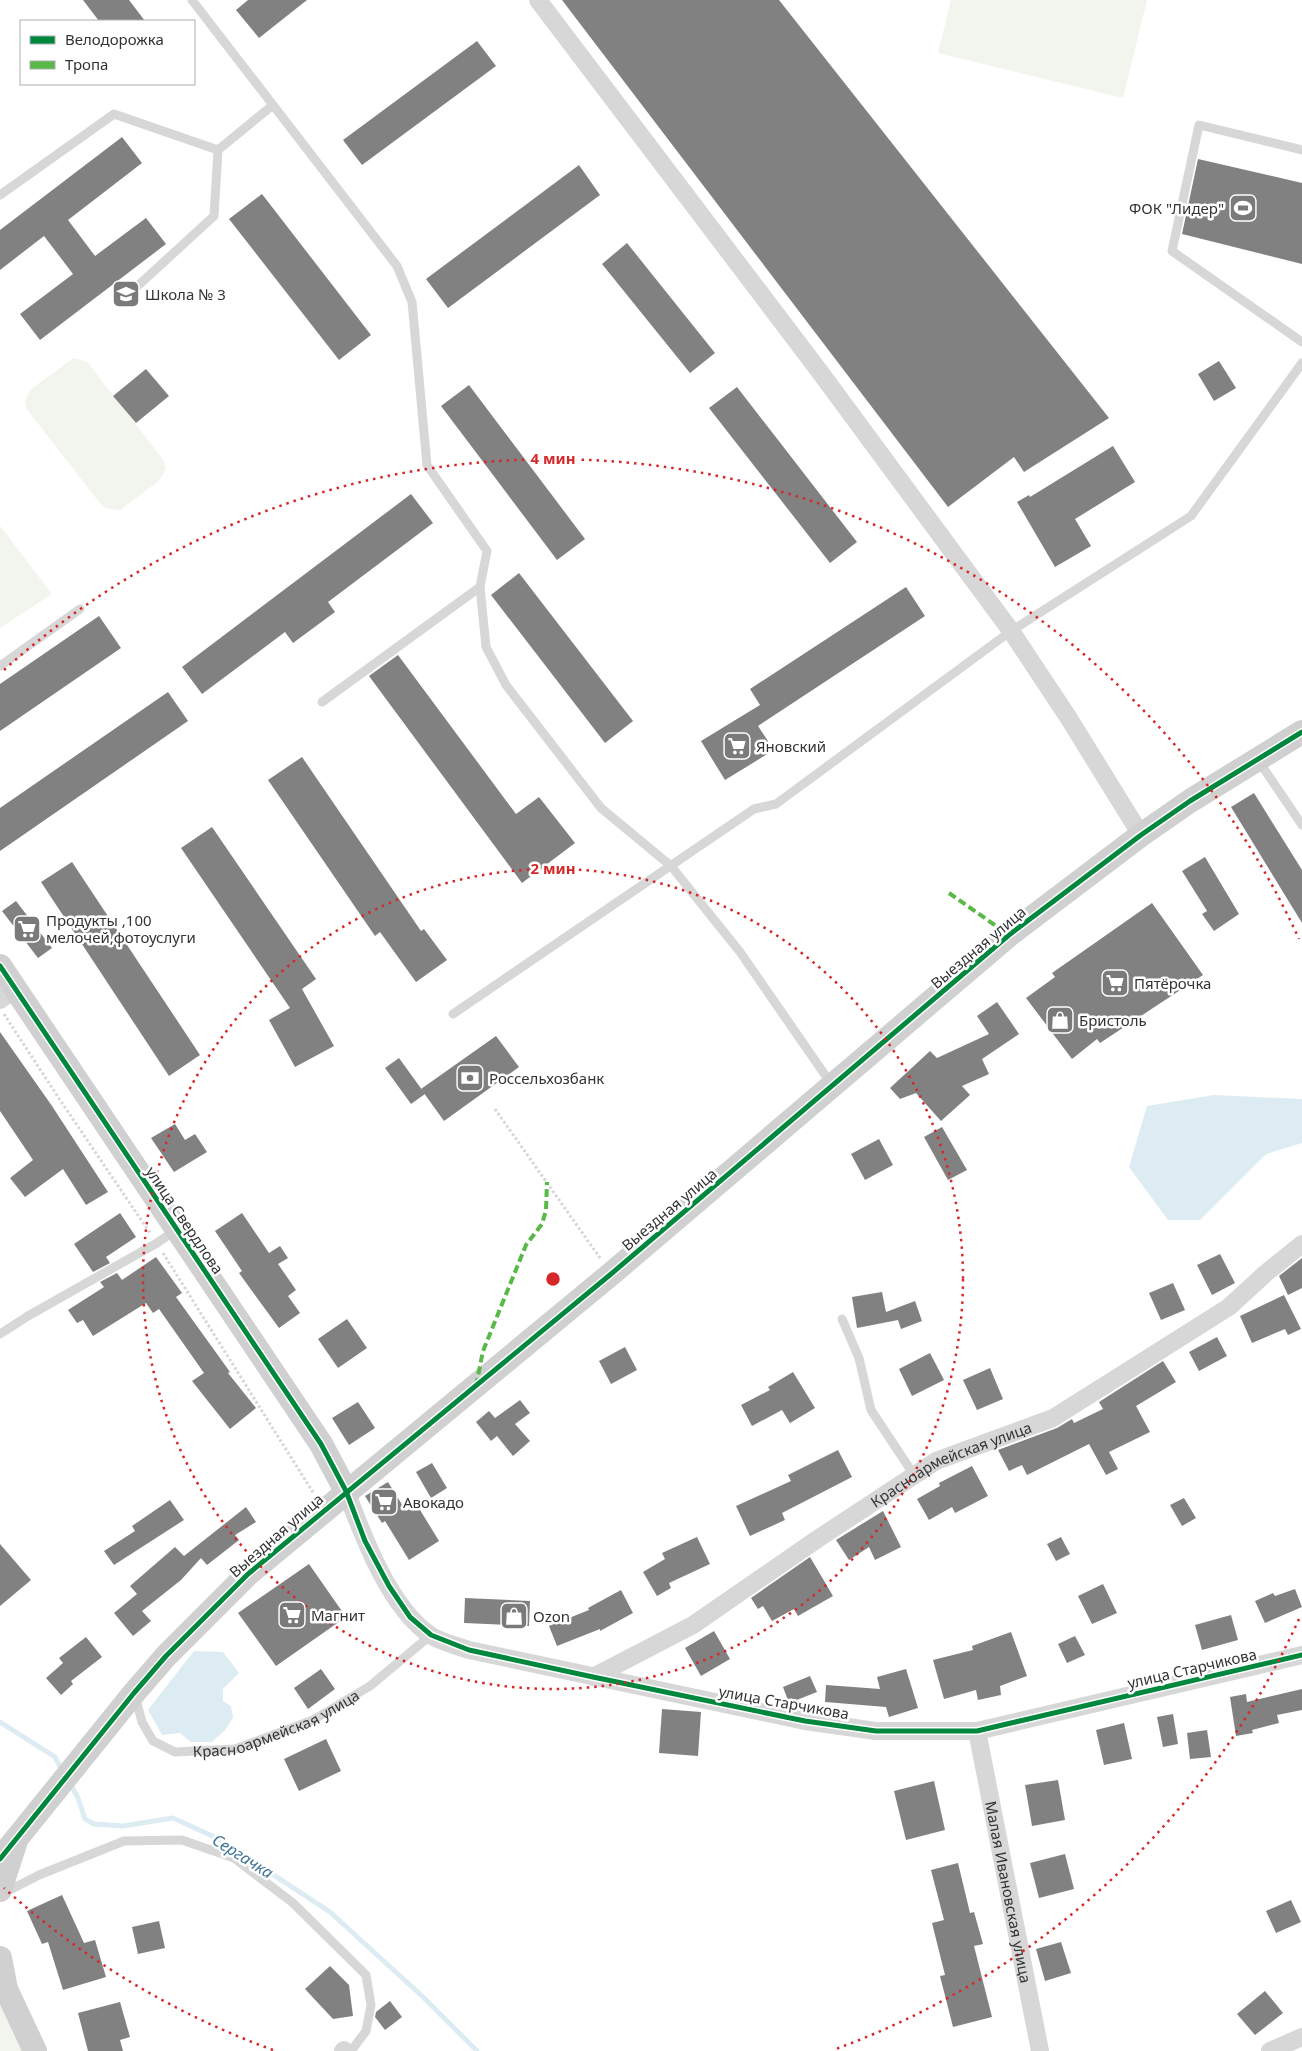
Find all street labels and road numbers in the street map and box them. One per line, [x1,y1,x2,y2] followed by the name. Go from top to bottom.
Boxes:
[926,901,1030,993] street label: Выездная улица
[142,1162,228,1278] street label: улица Свердлова
[617,1163,721,1255] street label: Выездная улица
[866,1417,1034,1512] street label: Красноармейская улица
[225,1489,327,1581] street label: Выездная улица
[1126,1643,1258,1693] street label: улица Старчикова
[717,1681,851,1723] street label: улица Старчикова
[192,1685,363,1761] street label: Красноармейская улица
[981,1799,1036,1985] street label: Малая Ивановская улица

